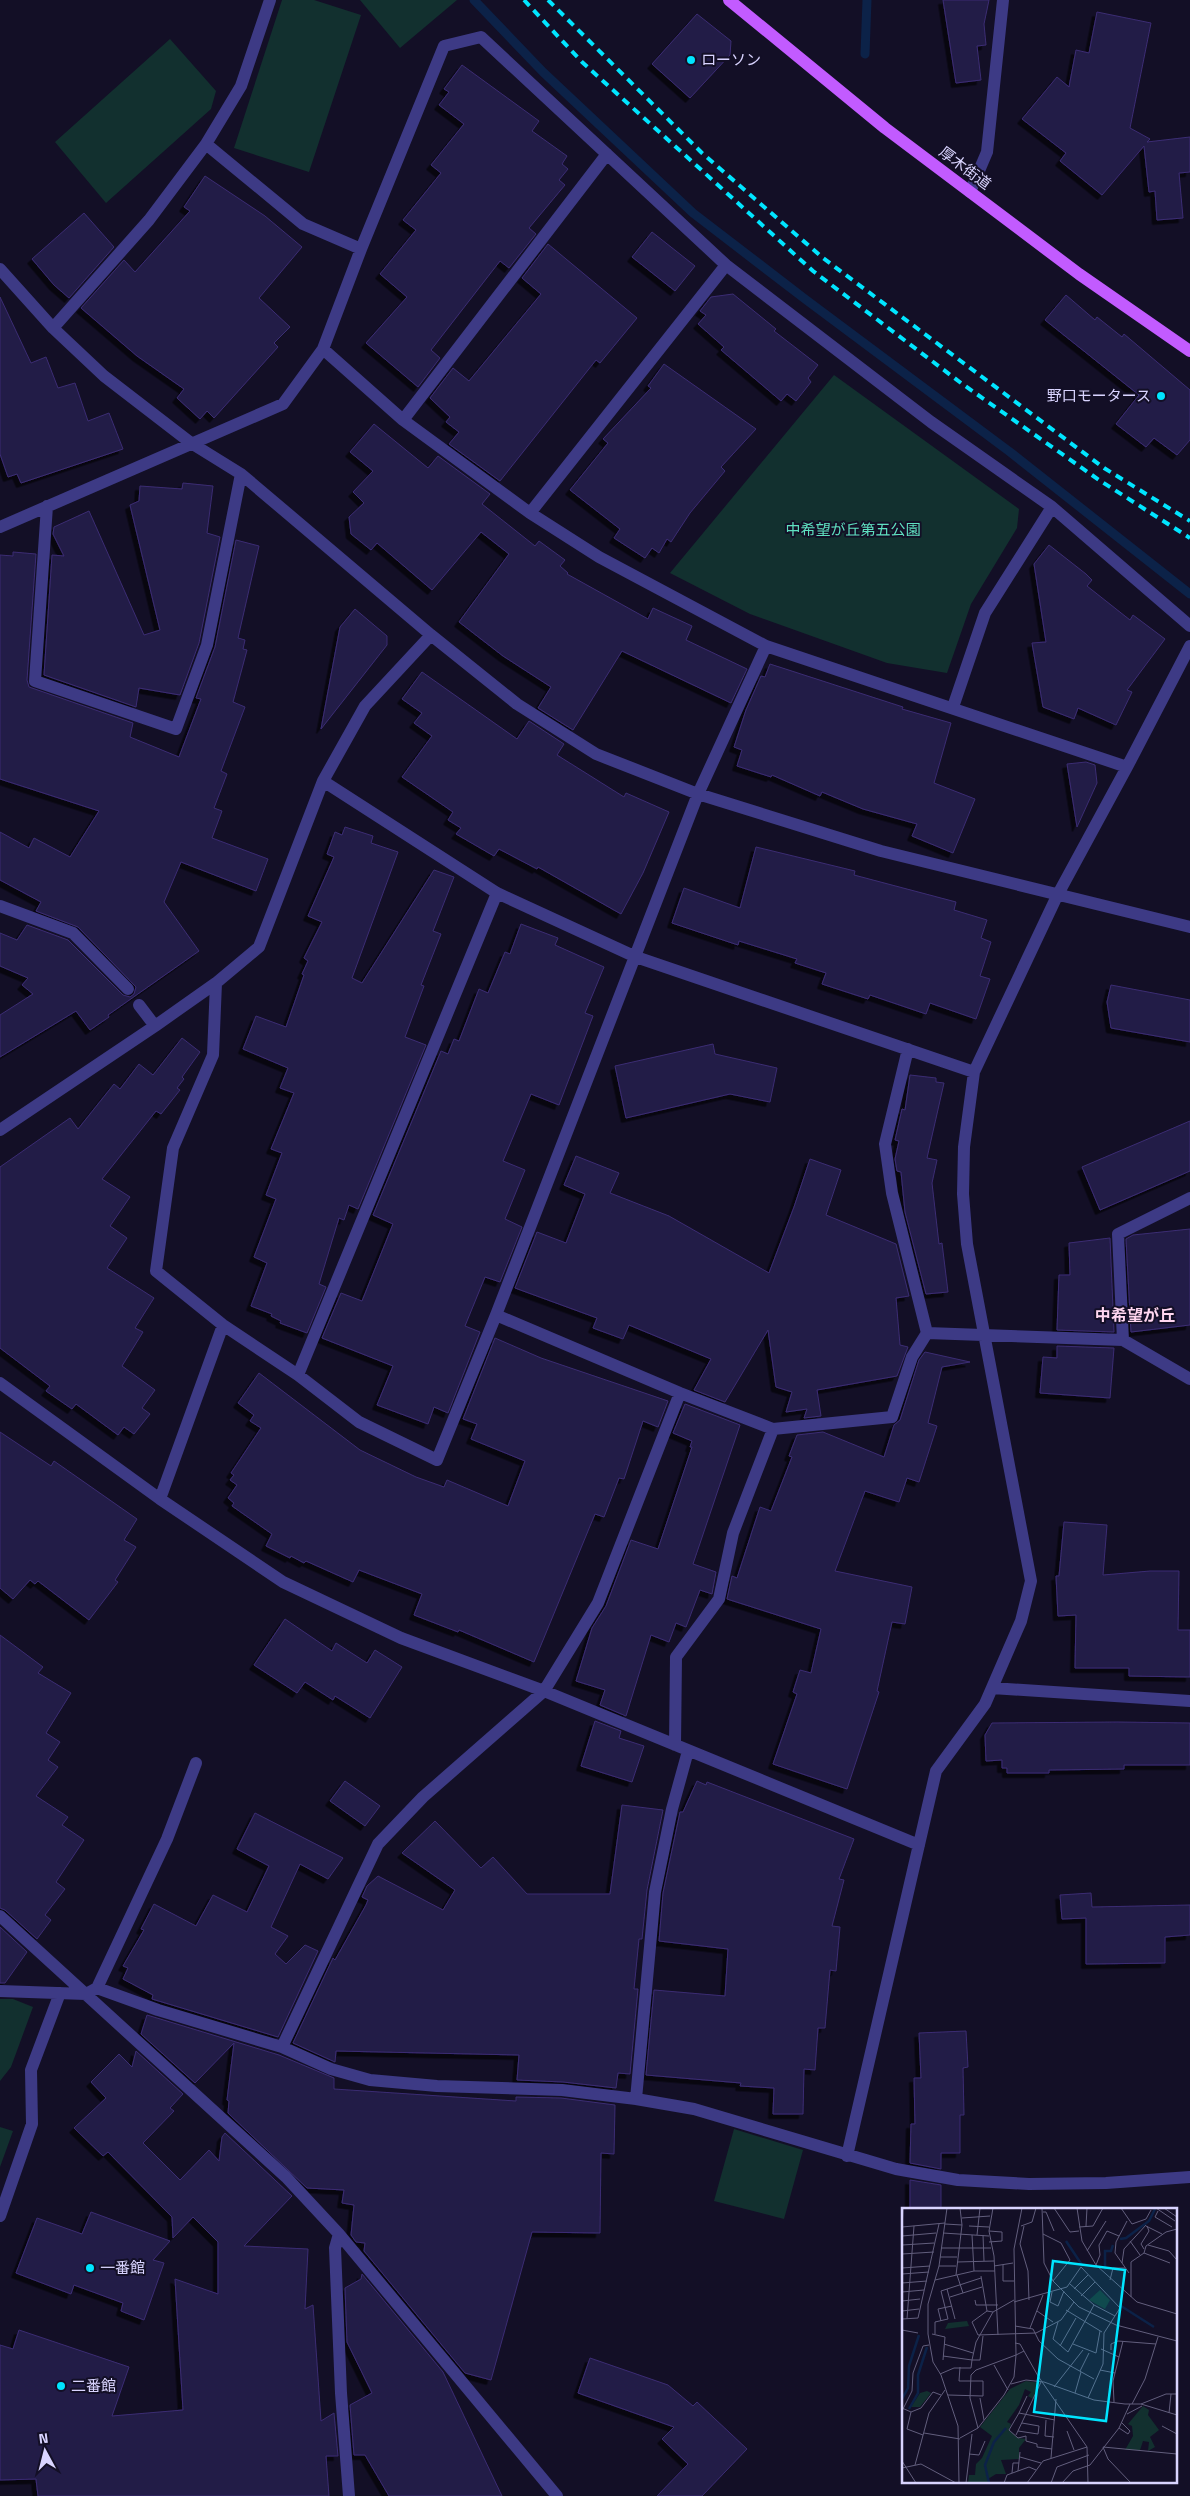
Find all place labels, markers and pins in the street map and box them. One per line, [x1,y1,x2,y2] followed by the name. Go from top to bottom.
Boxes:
[701,48,761,71] place label: ローソン
[685,54,697,66] marker: ローソン
[1047,384,1151,407] place label: 野口モータース
[1155,390,1167,402] marker: 野口モータース
[100,2256,145,2279] place label: 一番館
[84,2262,96,2274] marker: 一番館
[71,2374,116,2397] place label: 二番館
[55,2380,67,2392] marker: 二番館

